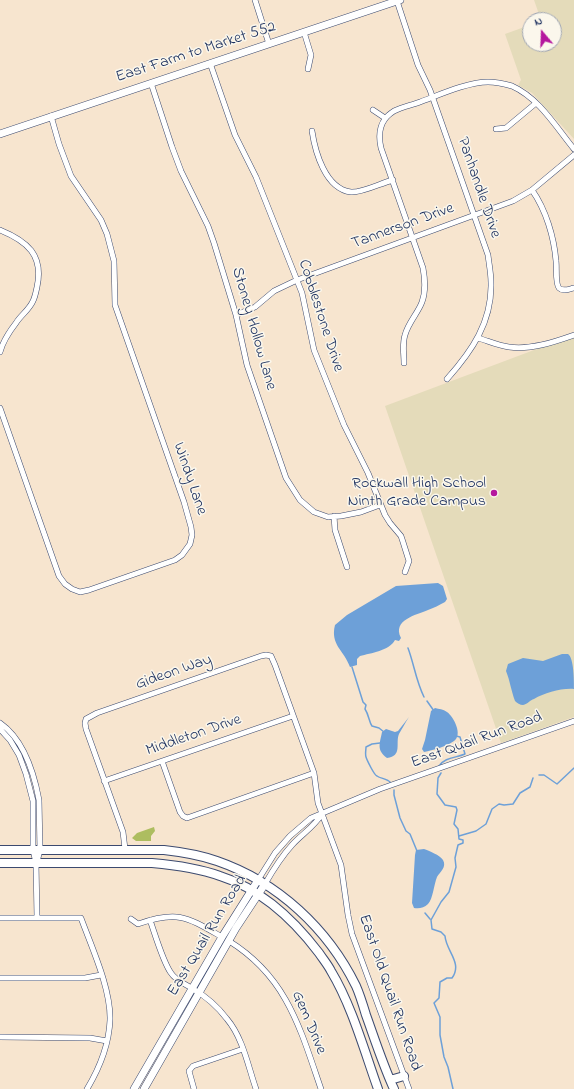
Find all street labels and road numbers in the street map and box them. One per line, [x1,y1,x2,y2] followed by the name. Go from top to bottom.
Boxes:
[114,18,278,88] street label: East Farm to Market 552
[452,135,504,241] street label: Panhandle Drive
[349,200,457,254] street label: Tannerson Drive
[293,258,347,374] street label: Cobblestone Drive
[226,265,280,393] street label: Stoney Hollow Lane
[168,440,210,518] street label: Windy Lane
[133,651,215,695] street label: Gideon Way
[409,708,545,774] street label: East Quail Run Road
[144,711,244,761] street label: Middleton Drive
[164,872,252,1000] street label: East Quail Run Road
[353,912,425,1074] street label: East Old Quail Run Road
[286,988,330,1058] street label: Gem Drive

